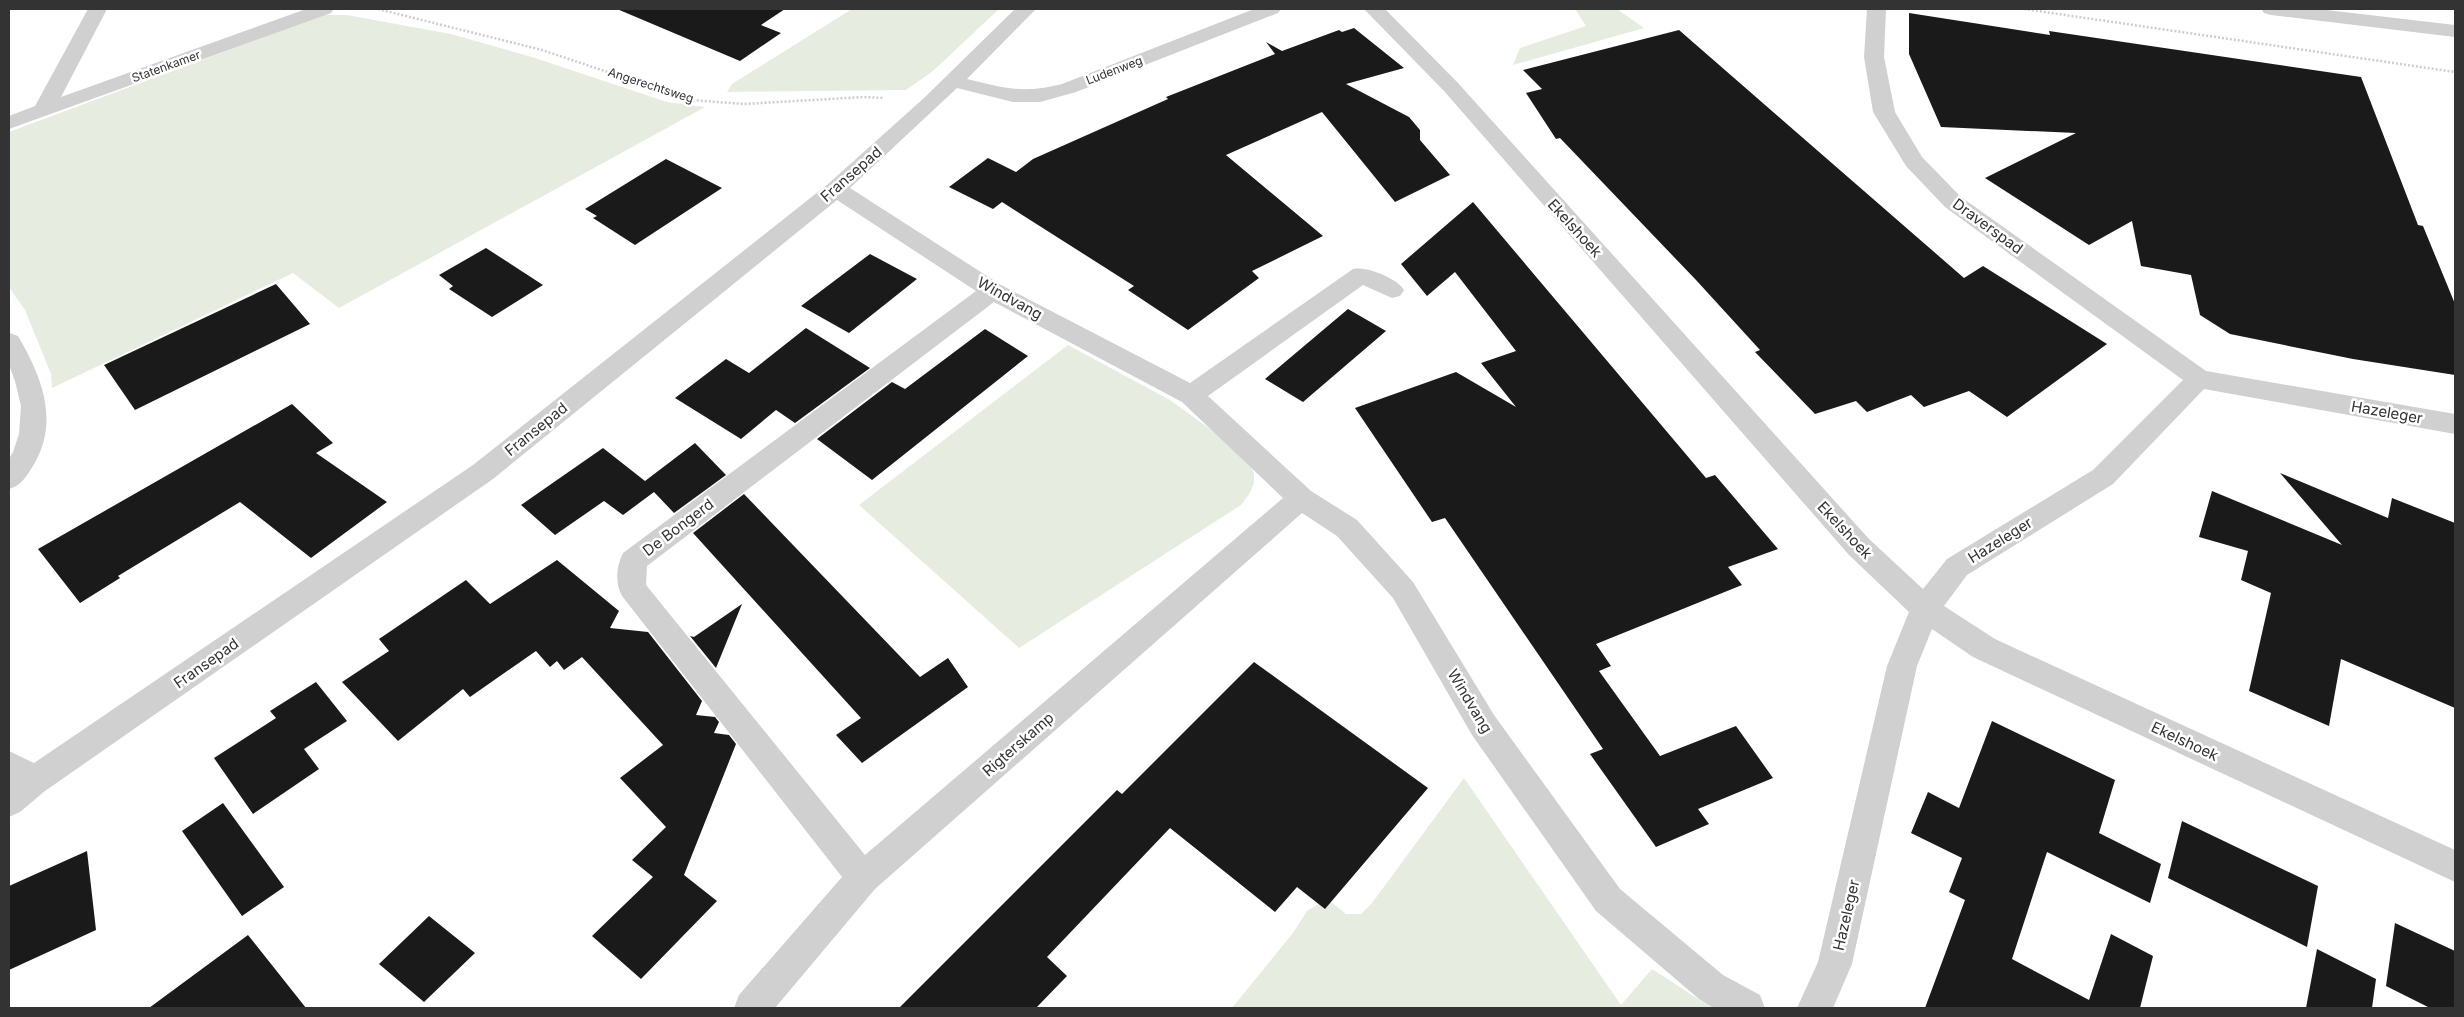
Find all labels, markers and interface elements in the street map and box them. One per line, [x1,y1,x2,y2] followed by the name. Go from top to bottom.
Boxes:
[130,47,203,85] street label: Statenkamer
[1084,52,1144,88] street label: Ludenweg
[606,64,696,106] street label: Angerechtsweg
[816,142,886,206] street label: Fransepad
[1949,194,2027,258] street label: Draverspad
[1544,195,1607,262] street label: Ekelshoek
[974,272,1046,324] street label: Windvang
[2350,396,2425,428] street label: Hazeleger
[501,398,571,460] street label: Fransepad
[639,494,717,560] street label: De Bongerd
[1813,497,1877,563] street label: Ekelshoek
[1964,513,2036,567] street label: Hazeleger
[170,634,242,692] street label: Fransepad
[1443,666,1497,736] street label: Windvang
[978,708,1058,780] street label: Rigterskamp
[2148,717,2222,765] street label: Ekelshoek
[1829,877,1863,952] street label: Hazeleger

